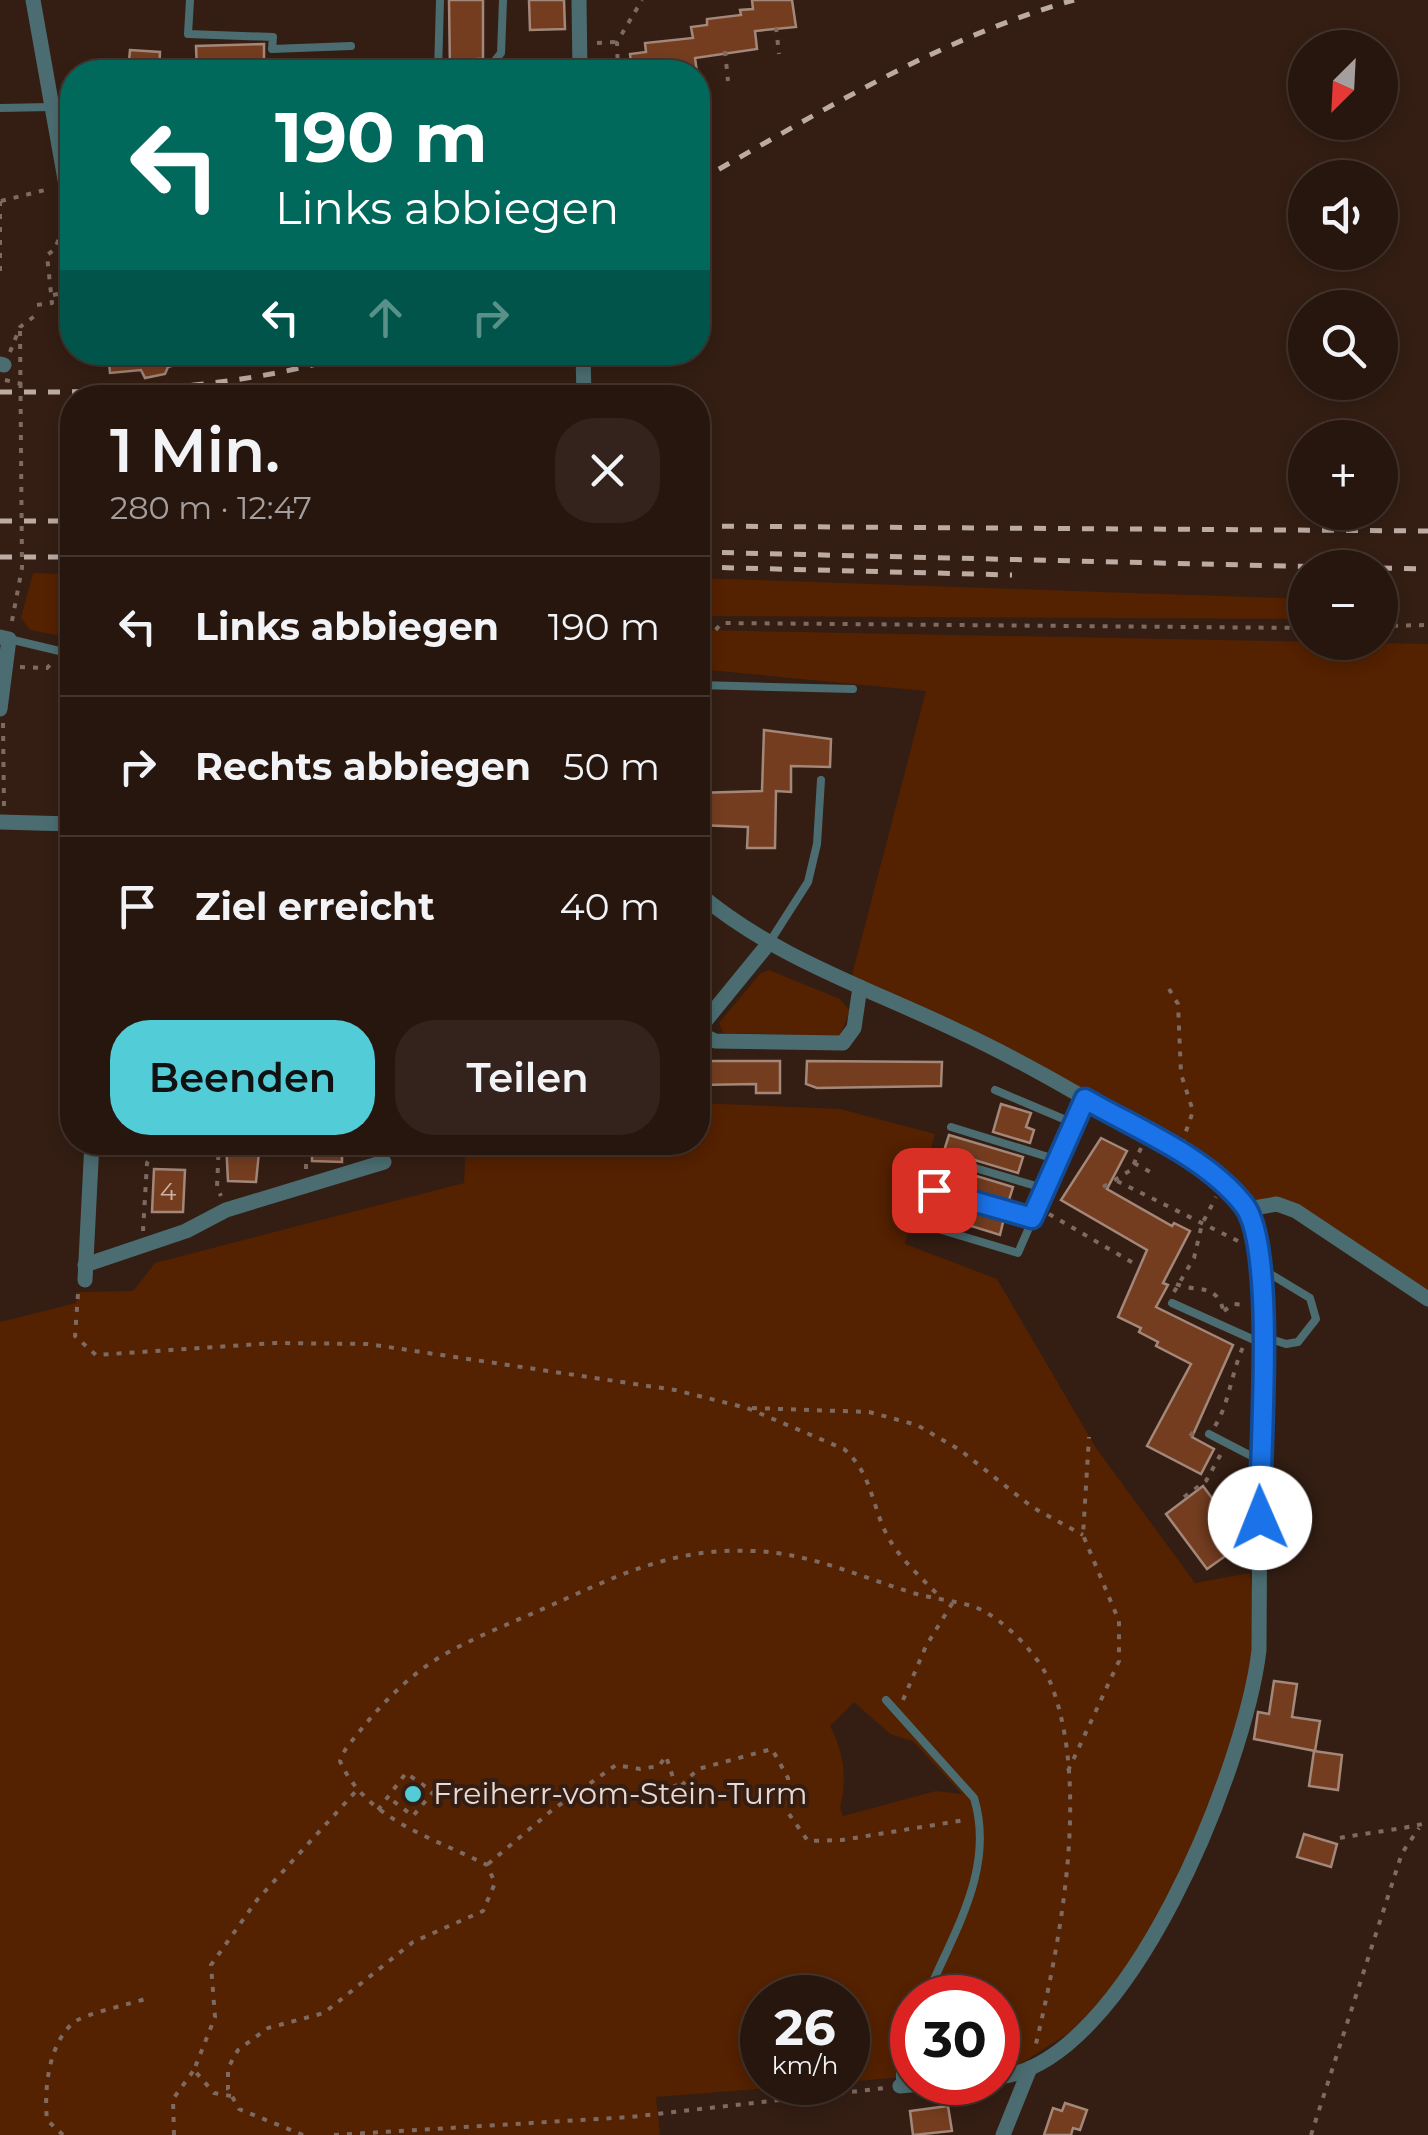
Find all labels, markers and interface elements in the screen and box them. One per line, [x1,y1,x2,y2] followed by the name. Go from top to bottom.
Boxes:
[1288,30,1398,140] north arrow
[1288,30,1398,660] map controls
[275,94,488,180] text: 190 m
[110,100,240,230] icon: left
[1288,160,1398,270] button: sound
[275,180,619,235] text: Links abbiegen
[253,290,308,345] icon: left
[358,290,413,345] icon: ahead
[463,290,518,345] icon: right
[1288,290,1398,400] button: search
[110,414,280,487] text: 1 Min.
[555,418,660,523] button: close
[1288,420,1398,530] button: +
[110,488,312,527] text: 280 m · 12:47
[1288,550,1398,660] button: −
[110,599,165,654] icon: left
[195,603,499,650] text: Links abbiegen
[548,603,660,650] text: 190 m
[110,739,165,794] icon: right
[195,743,531,790] text: Rechts abbiegen
[563,743,660,790] text: 50 m
[110,879,165,934] icon: arrive
[195,883,435,930] text: Ziel erreicht
[559,883,660,930] text: 40 m
[110,1020,375,1135] button: Beenden
[395,1020,660,1135] button: Teilen
[892,1148,977,1233] pin
[907,1163,962,1218] icon: arrive
[160,1176,177,1206] house number: 4
[1208,1466,1312,1570] position arrow
[433,1775,808,1812] place label: Freiherr-vom-Stein-Turm
[402,1783,424,1805] marker: Freiherr-vom-Stein-Turm
[890,1975,1020,2105] speed limit sign: 30
[774,1997,836,2058] text: 26
[772,2050,838,2080] text: km/h

